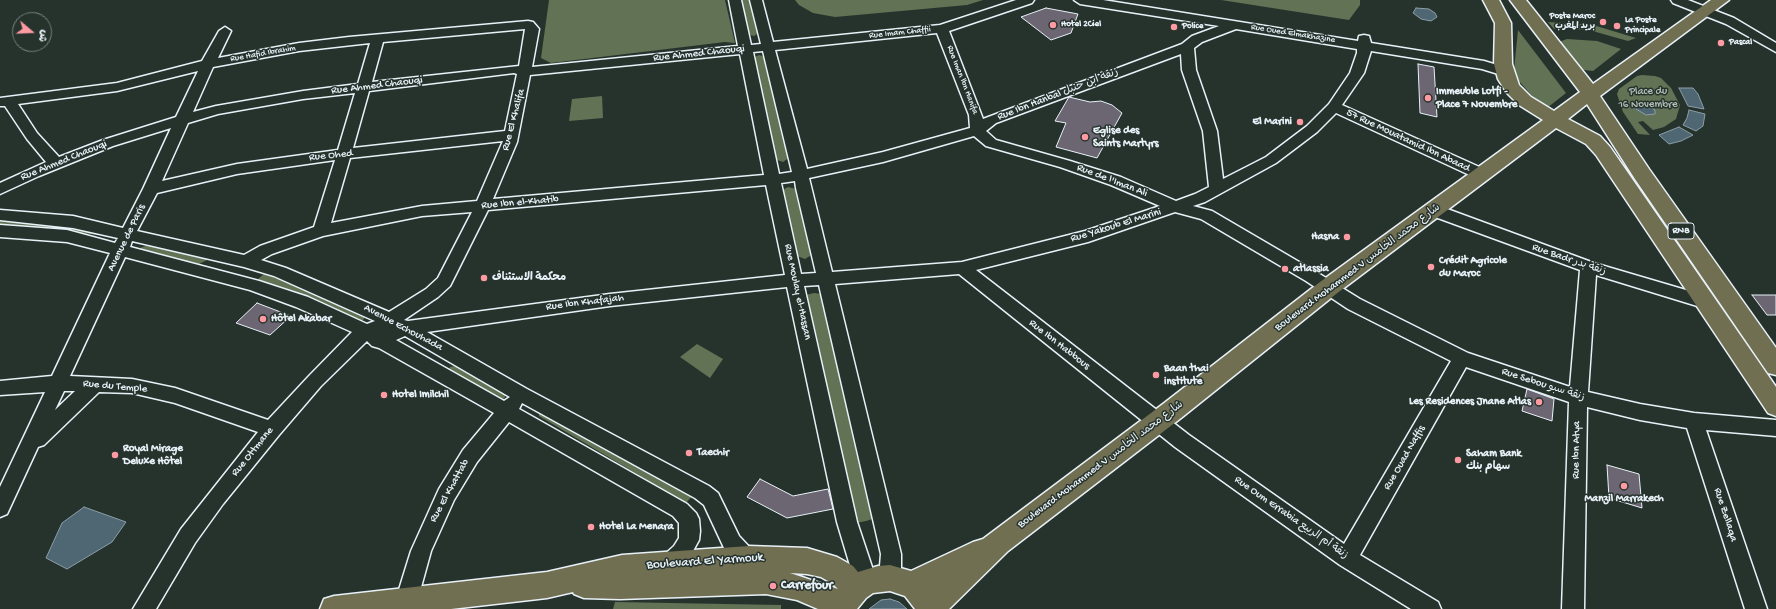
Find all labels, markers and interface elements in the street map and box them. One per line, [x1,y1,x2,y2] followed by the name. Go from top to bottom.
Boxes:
[12,12,52,52] north arrow
[1549,12,1595,33] place label: Poste Maroc بريد المغرب
[1625,16,1660,37] place label: La Poste Principale
[1598,17,1608,27] marker: Poste Maroc بريد المغرب
[1048,20,1058,30] marker: Hotel 2Ciel
[1061,20,1101,30] place label: Hotel 2Ciel
[1612,21,1622,31] marker: La Poste Principale
[1169,22,1179,32] marker: Police
[1182,22,1203,32] place label: Police
[1250,22,1336,46] street label: Rue Oued Elmakhazine
[869,24,931,42] street label: Rue Imam Chaffii
[35,28,50,43] text: ش
[1716,38,1726,48] marker: Pascal
[1729,38,1752,48] place label: Pascal
[229,43,297,65] street label: Rue Hafid Ibrahim
[653,43,745,65] street label: Rue Ahmed Chaouqi
[944,44,980,116] street label: Rue Iman lbn Hanifa
[996,66,1120,124] street label: Rue Ibn Hanbal زنقة ابن حنبل
[331,74,423,98] street label: Rue Ahmed Chaouqi
[1436,85,1518,111] place label: Immeuble Lotfi - Place 7 Novembre
[1618,85,1678,111] park label: Place du 16 Novembre
[499,88,529,152] street label: Rue El Khalifa
[1423,93,1433,103] marker: Immeuble Lotfi - Place 7 Novembre
[1344,106,1472,176] street label: 57 Rue Mouatamid Ibn Abaad
[1252,115,1292,129] place label: El Marini
[1295,117,1305,127] marker: El Marini
[1093,124,1158,150] place label: Eglise des Saints Martyrs
[1080,132,1090,142] marker: Eglise des Saints Martyrs
[19,138,109,184] street label: Rue Ahmed Chaouqi
[309,147,353,165] street label: Rue Ohed
[1075,161,1149,201] street label: Rue de l'Iman Ali
[481,193,559,213] street label: Rue Ibn el-Khatib
[1273,201,1443,335] street label: Boulevard Mohammed V شارع محمد الخامس
[105,202,149,274] street label: Avenue de Paris
[1069,206,1163,246] street label: Rue Yakoub El Marini
[1668,223,1694,239] road number: RN8
[1311,230,1339,244] place label: Hasna
[1342,232,1352,242] marker: Hasna
[1530,241,1608,279] street label: Rue Badr زنقة بدر
[780,243,814,341] street label: Rue Moulay el-Hassan
[1439,254,1507,280] place label: Crédit Agricole du Maroc
[1293,262,1329,276] place label: atlassia
[1426,262,1436,272] marker: Crédit Agricole du Maroc
[1280,264,1290,274] marker: atlassia
[492,271,566,285] place label: محكمة الاستئناف
[479,273,489,283] marker: محكمة الاستئناف
[545,292,625,314] street label: Rue Ibn Khafajah
[361,302,445,354] street label: Avenue Echouhada
[271,312,331,326] place label: Hôtel Akabar
[258,314,268,324] marker: Hôtel Akabar
[1026,317,1092,373] street label: Rue Ibn Habbous
[1164,362,1209,388] place label: Baan thai institute
[1500,365,1586,405] street label: Rue Sebou زنقة سبو
[1151,370,1161,380] marker: Baan thai institute
[82,378,148,396] street label: Rue du Temple
[392,388,449,402] place label: Hotel Imilchil
[379,390,389,400] marker: Hotel Imilchil
[1409,395,1531,409] place label: Les Residences Jnane Atlas
[1534,397,1544,407] marker: Les Residences Jnane Atlas
[1016,398,1186,532] street label: Boulevard Mohammed V شارع محمد الخامس
[1570,421,1584,479] street label: Rue Ibn Atya
[1381,423,1429,493] street label: Rue Ouad Naffis
[229,425,277,479] street label: Rue Ottmane
[123,442,183,468] place label: Royal Mirage Deluxe Hôtel
[697,446,729,460] place label: Taechir
[1466,447,1521,473] place label: Saham Bank سهام بنك
[684,448,694,458] marker: Taechir
[110,450,120,460] marker: Royal Mirage Deluxe Hôtel
[1453,455,1463,465] marker: Saham Bank سهام بنك
[427,457,473,525] street label: Rue El Khattab
[1231,474,1351,562] street label: Rue Oum Errabia زنقة أم الربيع
[1619,481,1629,491] marker: Manzil Marrakech
[1710,487,1740,543] street label: Rue Zellaqa
[1584,492,1664,506] place label: Manzil Marrakech
[599,520,674,534] place label: Hotel La Menara
[586,522,596,532] marker: Hotel La Menara
[646,550,764,574] street label: Boulevard El Yarmouk
[781,578,833,594] place label: Carrefour
[768,581,778,591] marker: Carrefour

